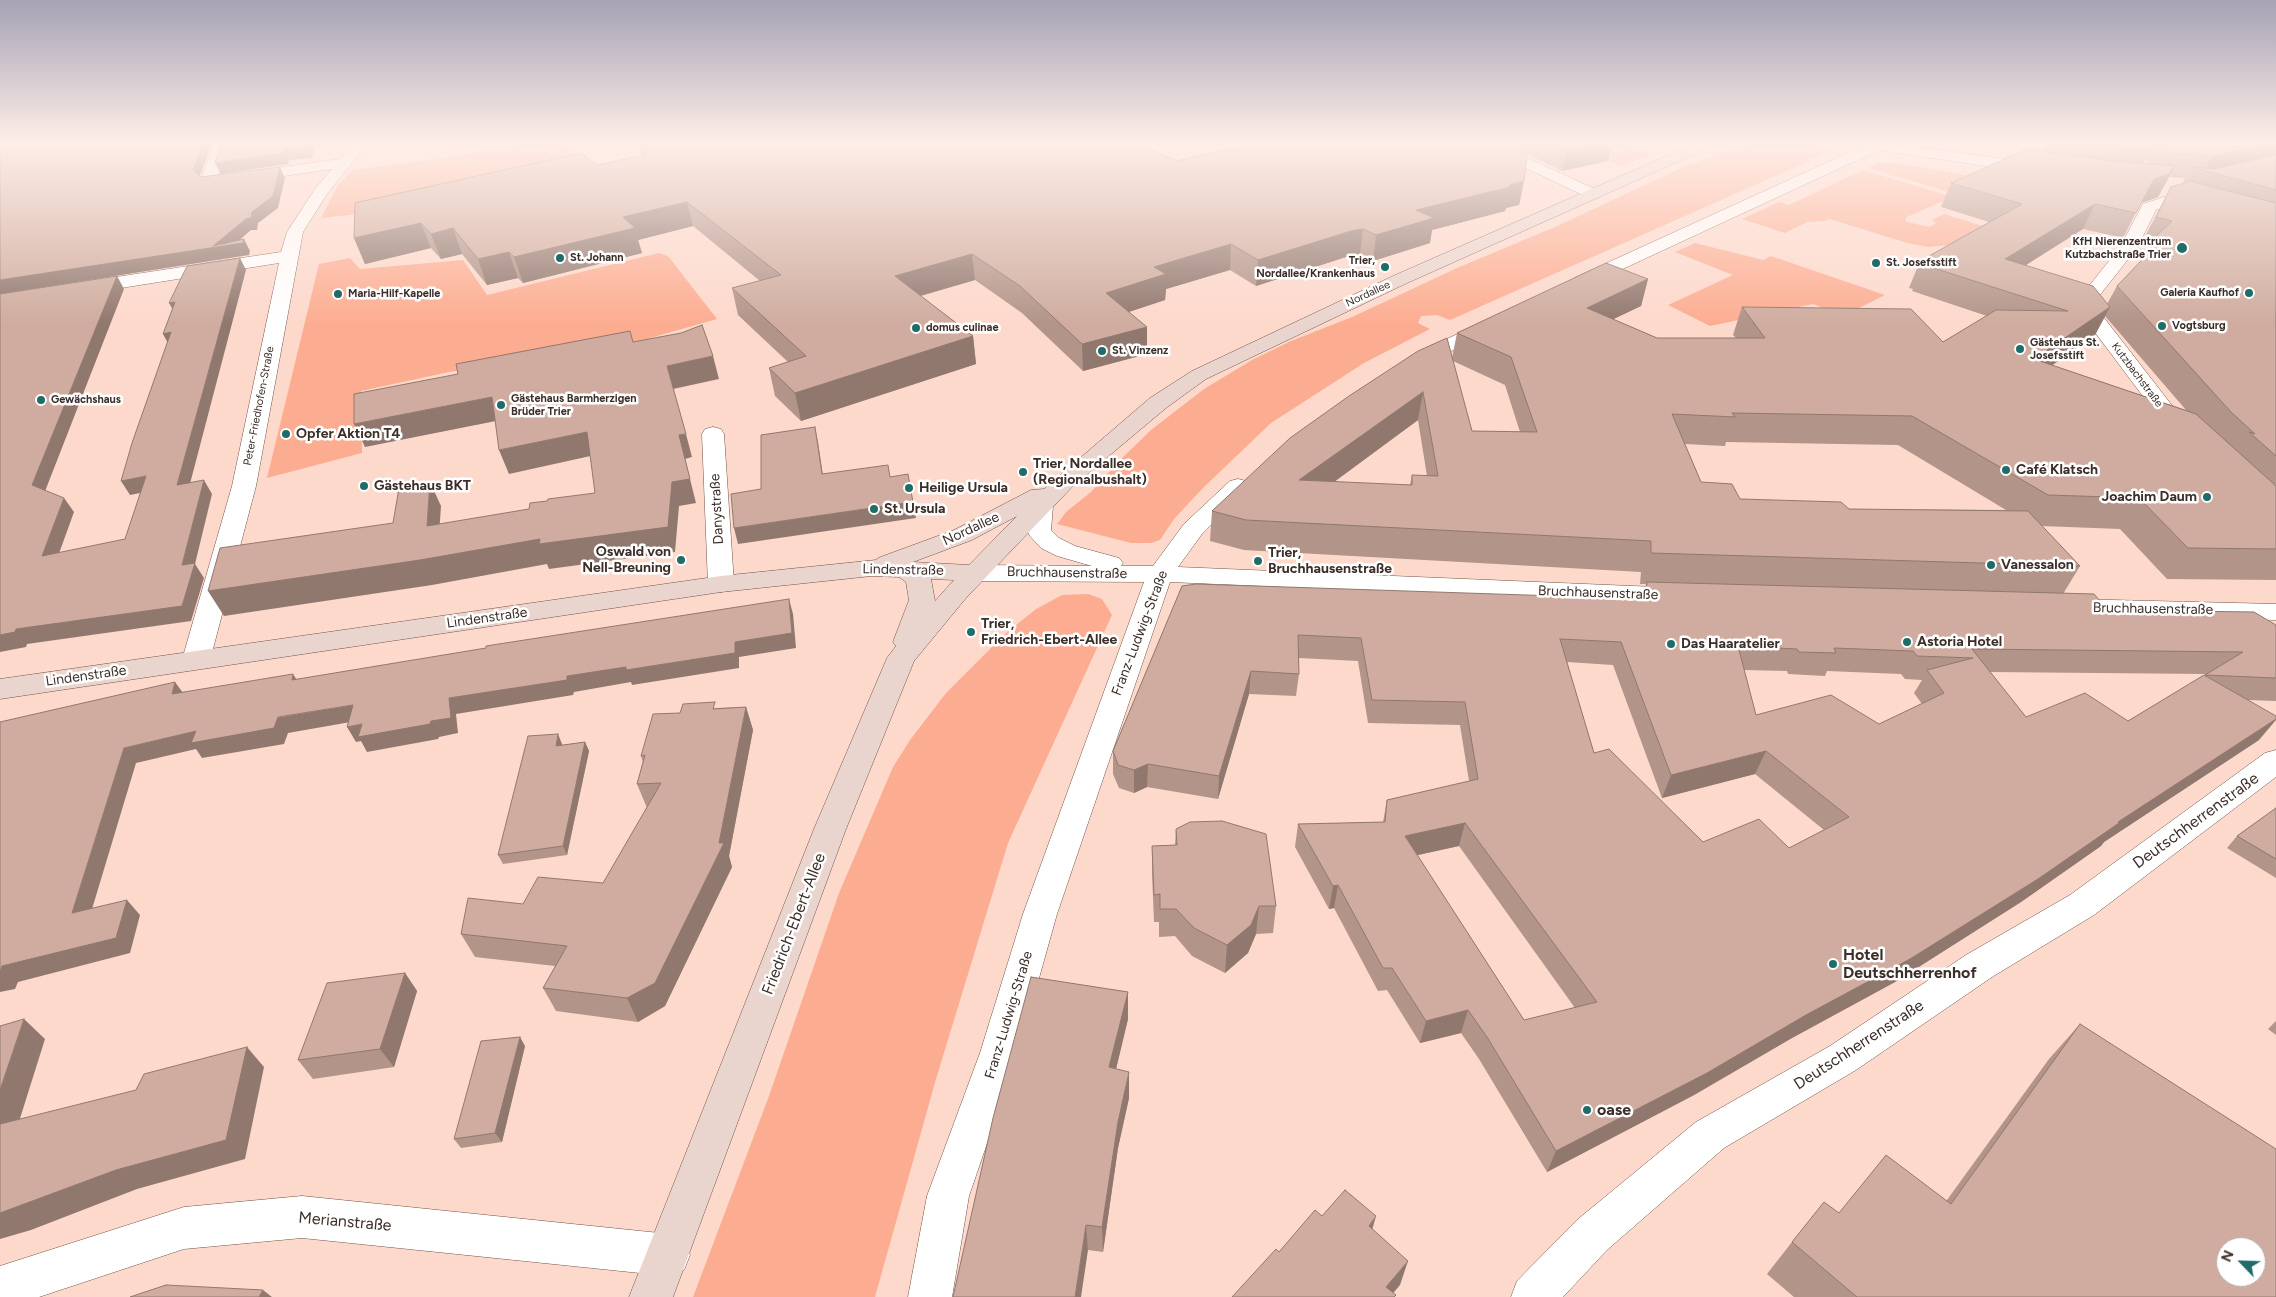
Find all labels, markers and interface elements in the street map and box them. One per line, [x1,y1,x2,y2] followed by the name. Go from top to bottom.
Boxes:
[2065,235,2171,261] place label: KfH Nierenzentrum Kutzbachstraße Trier
[2175,241,2189,255] marker: KfH Nierenzentrum Kutzbachstraße Trier
[570,251,624,265] place label: St. Johann
[554,252,566,264] marker: St. Johann
[1256,254,1375,280] place label: Trier, Nordallee/Krankenhaus
[1886,256,1957,270] place label: St. Josefsstift
[1870,257,1882,269] marker: St. Josefsstift
[1379,261,1391,273] marker: Trier, Nordallee/Krankenhaus
[1344,278,1392,310] street label: Nordallee
[2160,286,2239,300] place label: Galeria Kaufhof
[348,287,440,301] place label: Maria-Hilf-Kapelle
[2243,287,2255,299] marker: Galeria Kaufhof
[332,288,344,300] marker: Maria-Hilf-Kapelle
[2172,319,2226,333] place label: Vogtsburg
[2156,320,2168,332] marker: Vogtsburg
[926,321,999,335] place label: domus culinae
[910,322,922,334] marker: domus culinae
[2030,336,2099,362] place label: Gästehaus St. Josefsstift
[2108,340,2166,410] street label: Kutzbachstraße
[2014,343,2026,355] marker: Gästehaus St. Josefsstift
[1112,344,1168,358] place label: St. Vinzenz
[241,345,277,467] street label: Peter-Friedhofen-Straße
[1096,345,1108,357] marker: St. Vinzenz
[511,392,637,418] place label: Gästehaus Barmherzigen Brüder Trier
[51,393,121,407] place label: Gewächshaus
[35,394,47,406] marker: Gewächshaus
[495,399,507,411] marker: Gästehaus Barmherzigen Brüder Trier
[296,426,400,442] place label: Opfer Aktion T4
[280,428,292,440] marker: Opfer Aktion T4
[1033,456,1147,488] place label: Trier, Nordallee (Regionalbushalt)
[2016,462,2098,478] place label: Café Klatsch
[2000,464,2012,476] marker: Café Klatsch
[1017,466,1029,478] marker: Trier, Nordallee (Regionalbushalt)
[707,473,727,545] street label: Danystraße
[374,478,471,494] place label: Gästehaus BKT
[358,480,370,492] marker: Gästehaus BKT
[919,480,1008,496] place label: Heilige Ursula
[903,482,915,494] marker: Heilige Ursula
[2101,489,2197,505] place label: Joachim Daum
[2201,491,2213,503] marker: Joachim Daum
[884,501,945,517] place label: St. Ursula
[868,503,880,515] marker: St. Ursula
[940,509,1002,549] street label: Nordallee
[582,544,671,576] place label: Oswald von Nell-Breuning
[1268,545,1392,578] place label: Trier, Bruchhausenstraße
[675,554,687,566] marker: Oswald von Nell-Breuning
[1252,555,1264,567] marker: Trier, Bruchhausenstraße
[2001,557,2074,573] place label: Vanessalon
[1985,559,1997,571] marker: Vanessalon
[862,561,944,579] street label: Lindenstraße
[1007,564,1127,582] street label: Bruchhausenstraße
[1108,568,1172,698] street label: Franz-Ludwig-Straße
[1538,583,1658,603] street label: Bruchhausenstraße
[2093,600,2213,618] street label: Bruchhausenstraße
[446,604,528,632] street label: Lindenstraße
[981,616,1117,648] place label: Trier, Friedrich-Ebert-Allee
[965,626,977,638] marker: Trier, Friedrich-Ebert-Allee
[1917,634,2002,650] place label: Astoria Hotel
[1681,636,1780,652] place label: Das Haaratelier
[1901,636,1913,648] marker: Astoria Hotel
[1665,638,1677,650] marker: Das Haaratelier
[45,662,127,690] street label: Lindenstraße
[2129,769,2263,873] street label: Deutschherrenstraße
[758,850,830,998] street label: Friedrich-Ebert-Allee
[1843,945,1977,983] place label: Hotel Deutschherrenhof
[982,949,1036,1081] street label: Franz-Ludwig-Straße
[1827,958,1839,970] marker: Hotel Deutschherrenhof
[1791,996,1927,1094] street label: Deutschherrenstraße
[1597,1100,1631,1120] place label: oase
[1581,1104,1593,1116] marker: oase
[298,1208,392,1236] street label: Merianstraße
[2216,1237,2266,1287] north arrow
[2218,1248,2238,1265] text: N

